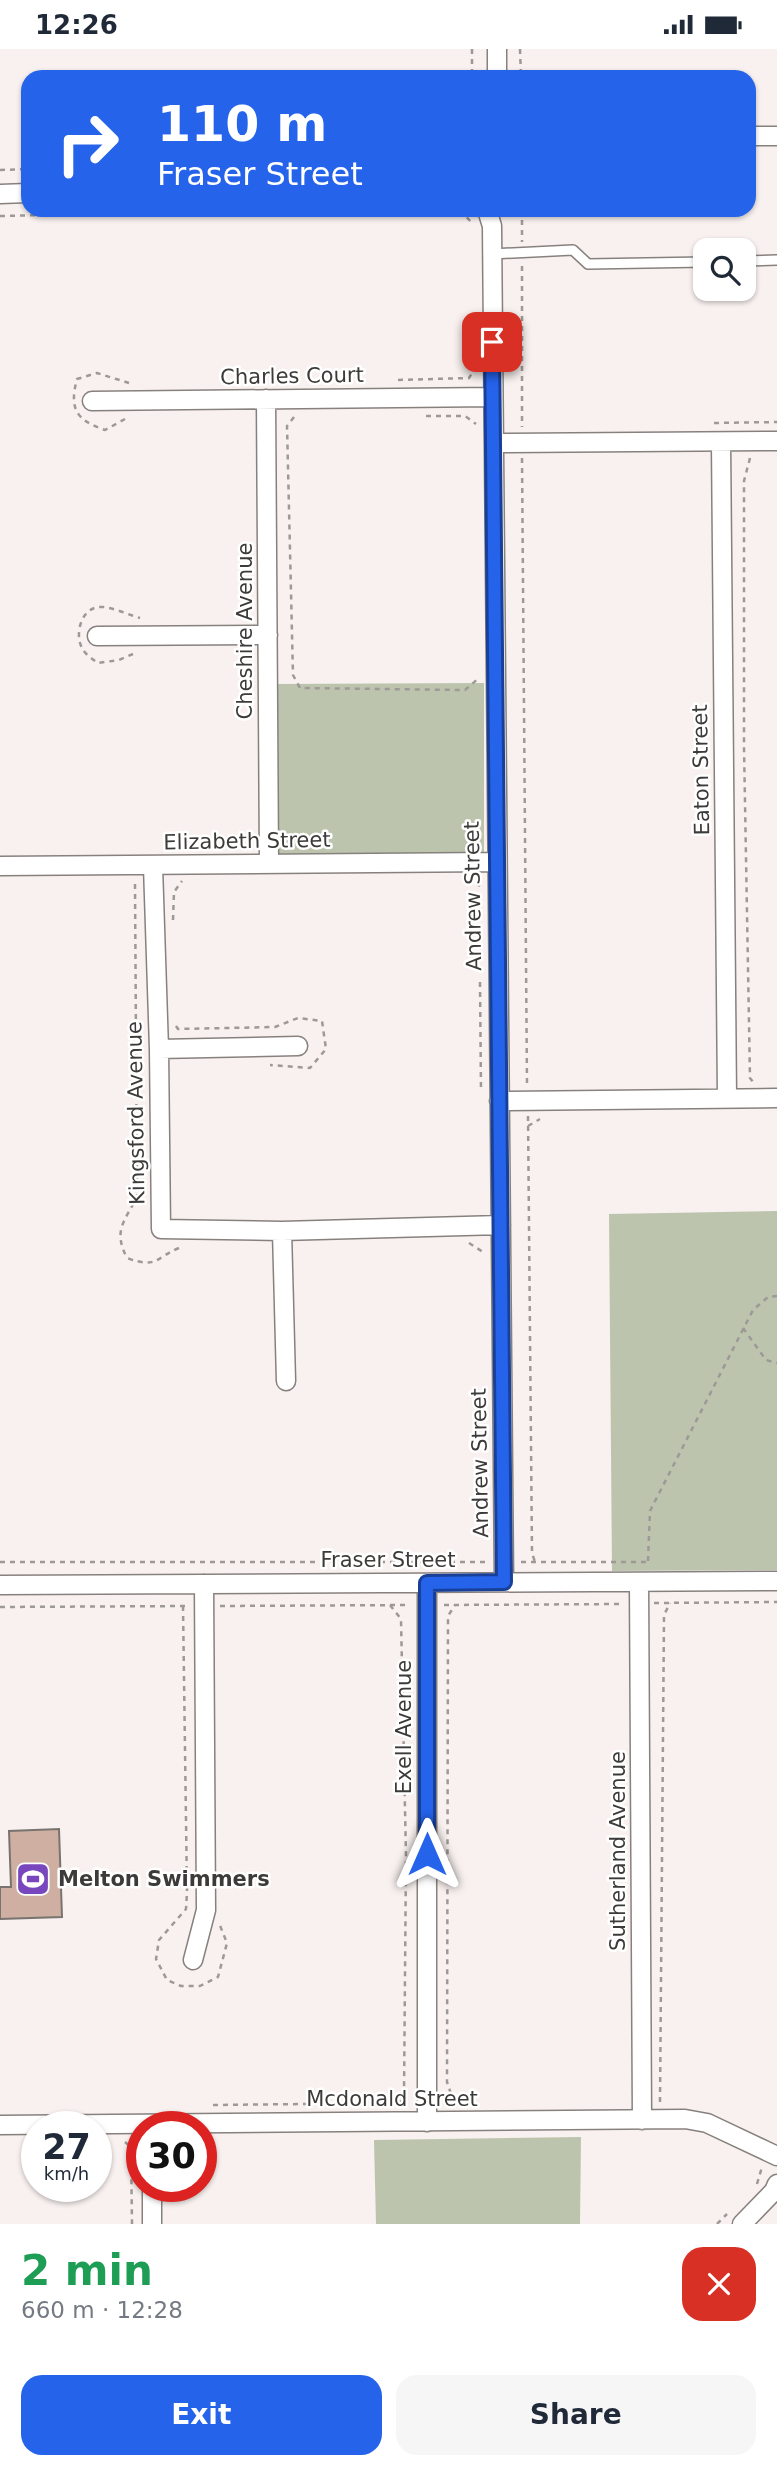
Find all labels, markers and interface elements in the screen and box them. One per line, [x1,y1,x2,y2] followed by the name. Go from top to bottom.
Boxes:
[35,10,118,40] text: 12:26
[157,96,327,153] text: 110 m
[42,98,133,189] icon: right
[157,155,363,193] text: Fraser Street
[693,238,756,301] map controls
[693,238,756,301] button: search
[462,312,522,372] pin
[473,323,511,361] icon: arrive
[220,363,364,389] street label: Charles Court
[233,543,257,719] street label: Cheshire Avenue
[688,704,714,836] street label: Eaton Street
[460,821,486,971] street label: Andrew Street
[163,828,331,854] street label: Elizabeth Street
[122,1021,150,1205] street label: Kingsford Avenue
[467,1388,493,1538] street label: Andrew Street
[320,1548,456,1572] street label: Fraser Street
[392,1660,416,1794] street label: Exell Avenue
[606,1751,630,1951] street label: Sutherland Avenue
[390,1817,464,1891] position arrow
[14,1860,52,1898] sports icon: Melton Swimmers
[58,1867,270,1891] place label: Melton Swimmers
[306,2087,478,2111] street label: Mcdonald Street
[126,2111,217,2202] speed limit sign: 30
[42,2127,91,2167] text: 27
[44,2163,89,2184] text: km/h
[21,2246,153,2295] text: 2 min
[682,2247,756,2321] button: close
[21,2297,183,2323] text: 660 m · 12:28
[21,2375,382,2455] button: Exit
[396,2375,756,2455] button: Share

